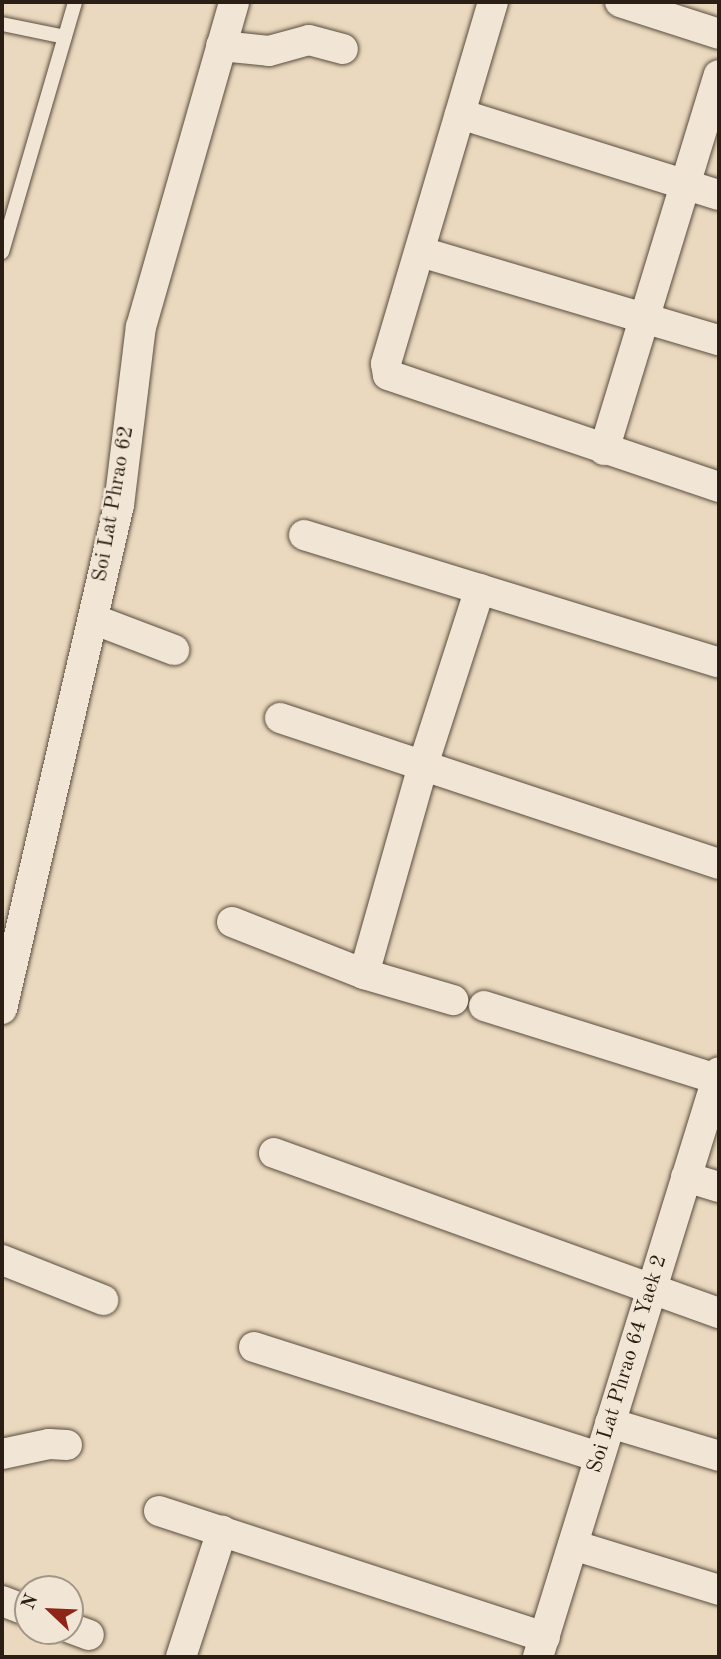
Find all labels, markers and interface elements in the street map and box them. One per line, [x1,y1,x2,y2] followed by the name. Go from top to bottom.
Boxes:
[88,424,140,584] street label: Soi Lat Phrao 62
[583,1252,673,1476] street label: Soi Lat Phrao 64 Yaek 2
[14,1575,84,1645] north arrow
[19,1592,43,1613] text: N

